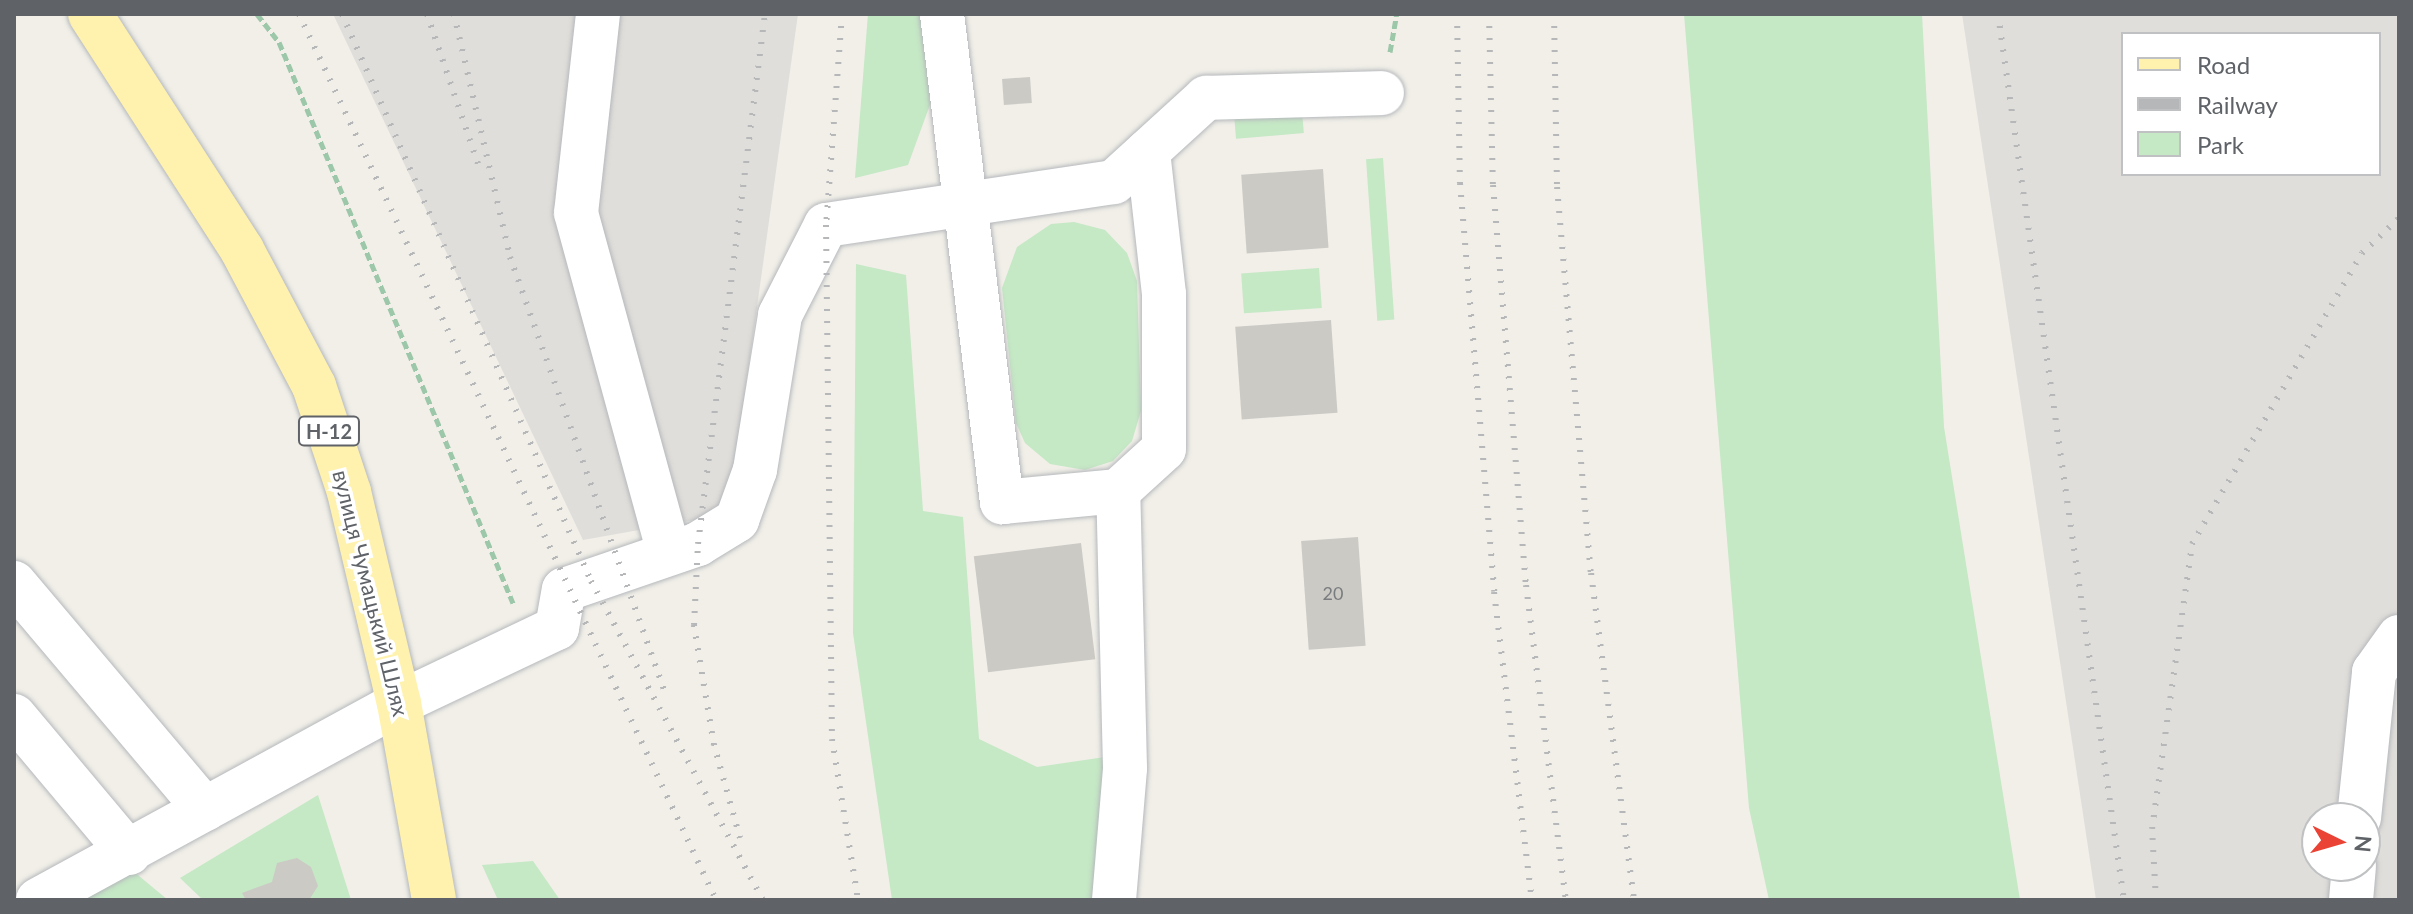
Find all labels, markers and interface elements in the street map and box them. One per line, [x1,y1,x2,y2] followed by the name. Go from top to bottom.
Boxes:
[2121,32,2381,176] legend
[2197,50,2250,79] text: Road
[2197,90,2278,119] text: Railway
[2197,130,2244,159] text: Park
[297,415,361,447] road number: Н-12
[328,467,414,719] street label: вулиця Чумацький Шлях
[1323,582,1343,604] house number: 20
[2301,802,2381,882] north arrow
[2349,834,2378,854] text: N

